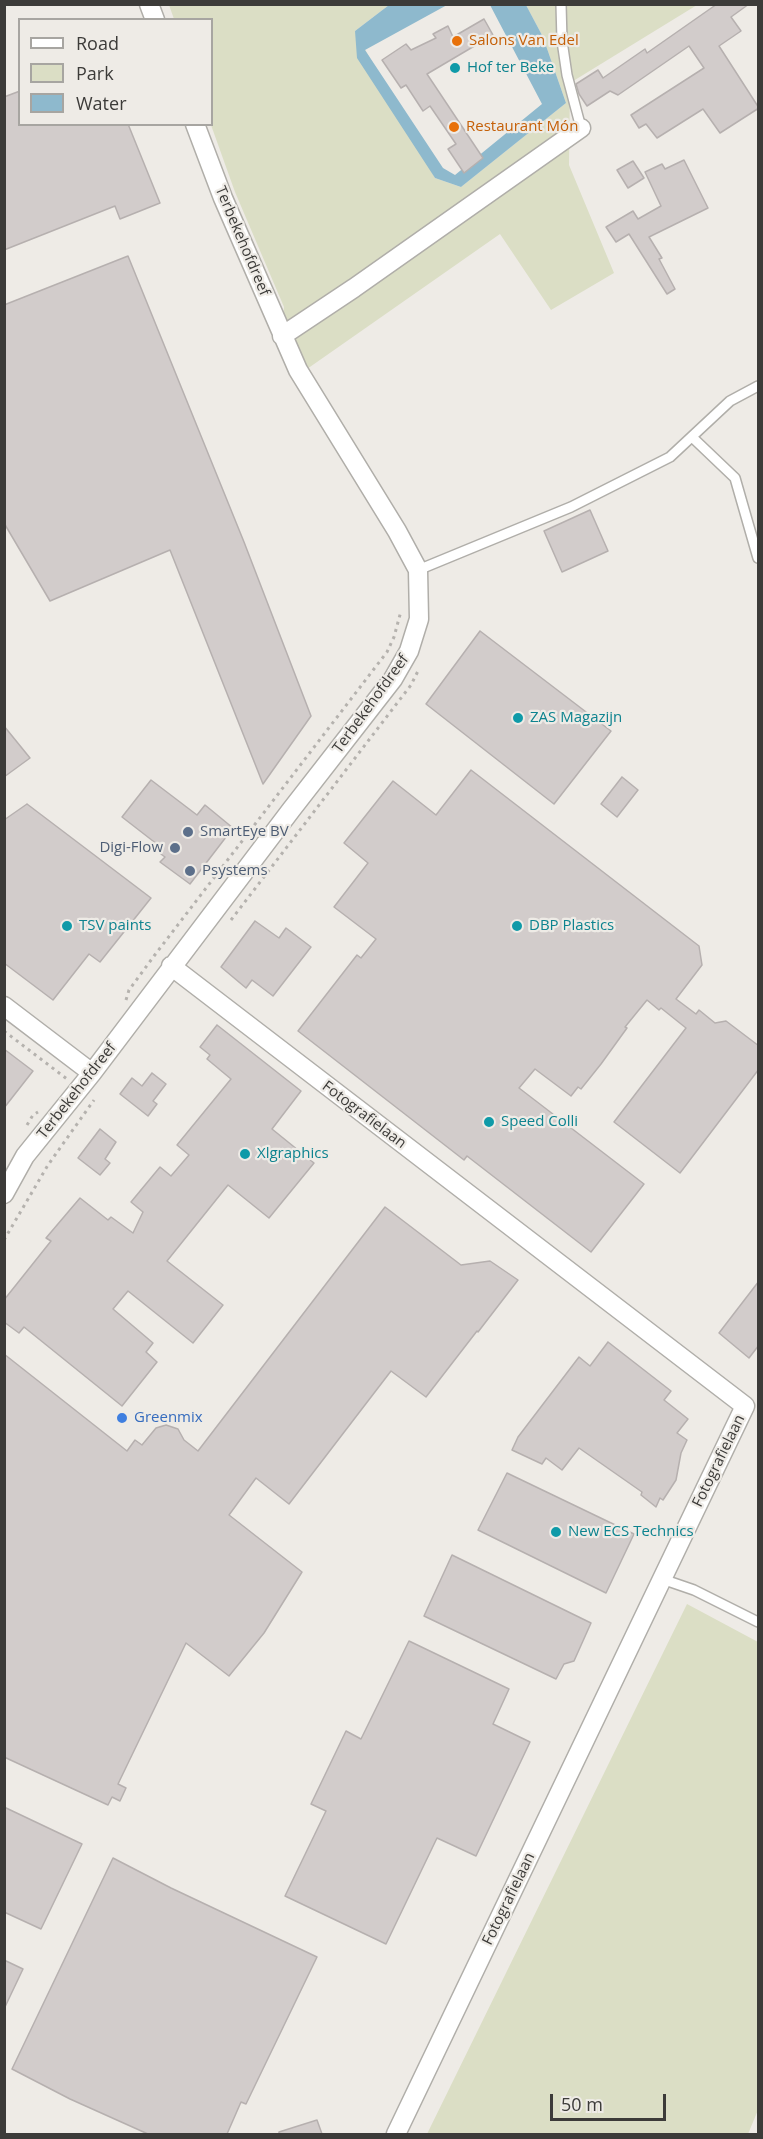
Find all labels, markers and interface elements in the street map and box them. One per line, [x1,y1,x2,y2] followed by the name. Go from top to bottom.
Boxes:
[18,18,213,126] legend
[76,31,119,55] text: Road
[469,32,579,50] place label: Salons Van Edel
[450,34,464,48] marker: Salons Van Edel
[467,59,554,77] place label: Hof ter Beke
[76,61,114,85] text: Park
[448,61,462,75] marker: Hof ter Beke
[76,91,127,115] text: Water
[466,118,578,136] place label: Restaurant Món
[447,120,461,134] marker: Restaurant Món
[211,184,273,298] street label: Terbekehofdreef
[329,651,413,757] street label: Terbekehofdreef
[530,709,622,727] place label: ZAS Magazijn
[511,711,525,725] marker: ZAS Magazijn
[200,823,289,841] place label: SmartEye BV
[181,825,195,839] marker: SmartEye BV
[99,839,163,857] place label: Digi-Flow
[168,841,182,855] marker: Digi-Flow
[202,862,268,880] place label: Psystems
[183,864,197,878] marker: Psystems
[79,917,151,935] place label: TSV paints
[529,917,614,935] place label: DBP Plastics
[60,919,74,933] marker: TSV paints
[510,919,524,933] marker: DBP Plastics
[34,1039,120,1143] street label: Terbekehofdreef
[318,1078,410,1152] street label: Fotografielaan
[501,1113,578,1131] place label: Speed Colli
[482,1115,496,1129] marker: Speed Colli
[257,1145,329,1163] place label: Xlgraphics
[238,1147,252,1161] marker: Xlgraphics
[134,1409,203,1427] place label: Greenmix
[115,1411,129,1425] marker: Greenmix
[689,1412,749,1510] street label: Fotografielaan
[568,1523,694,1541] place label: New ECS Technics
[549,1525,563,1539] marker: New ECS Technics
[479,1850,539,1948] street label: Fotografielaan
[553,2082,668,2120] scale bar
[561,2092,603,2116] text: 50 m

